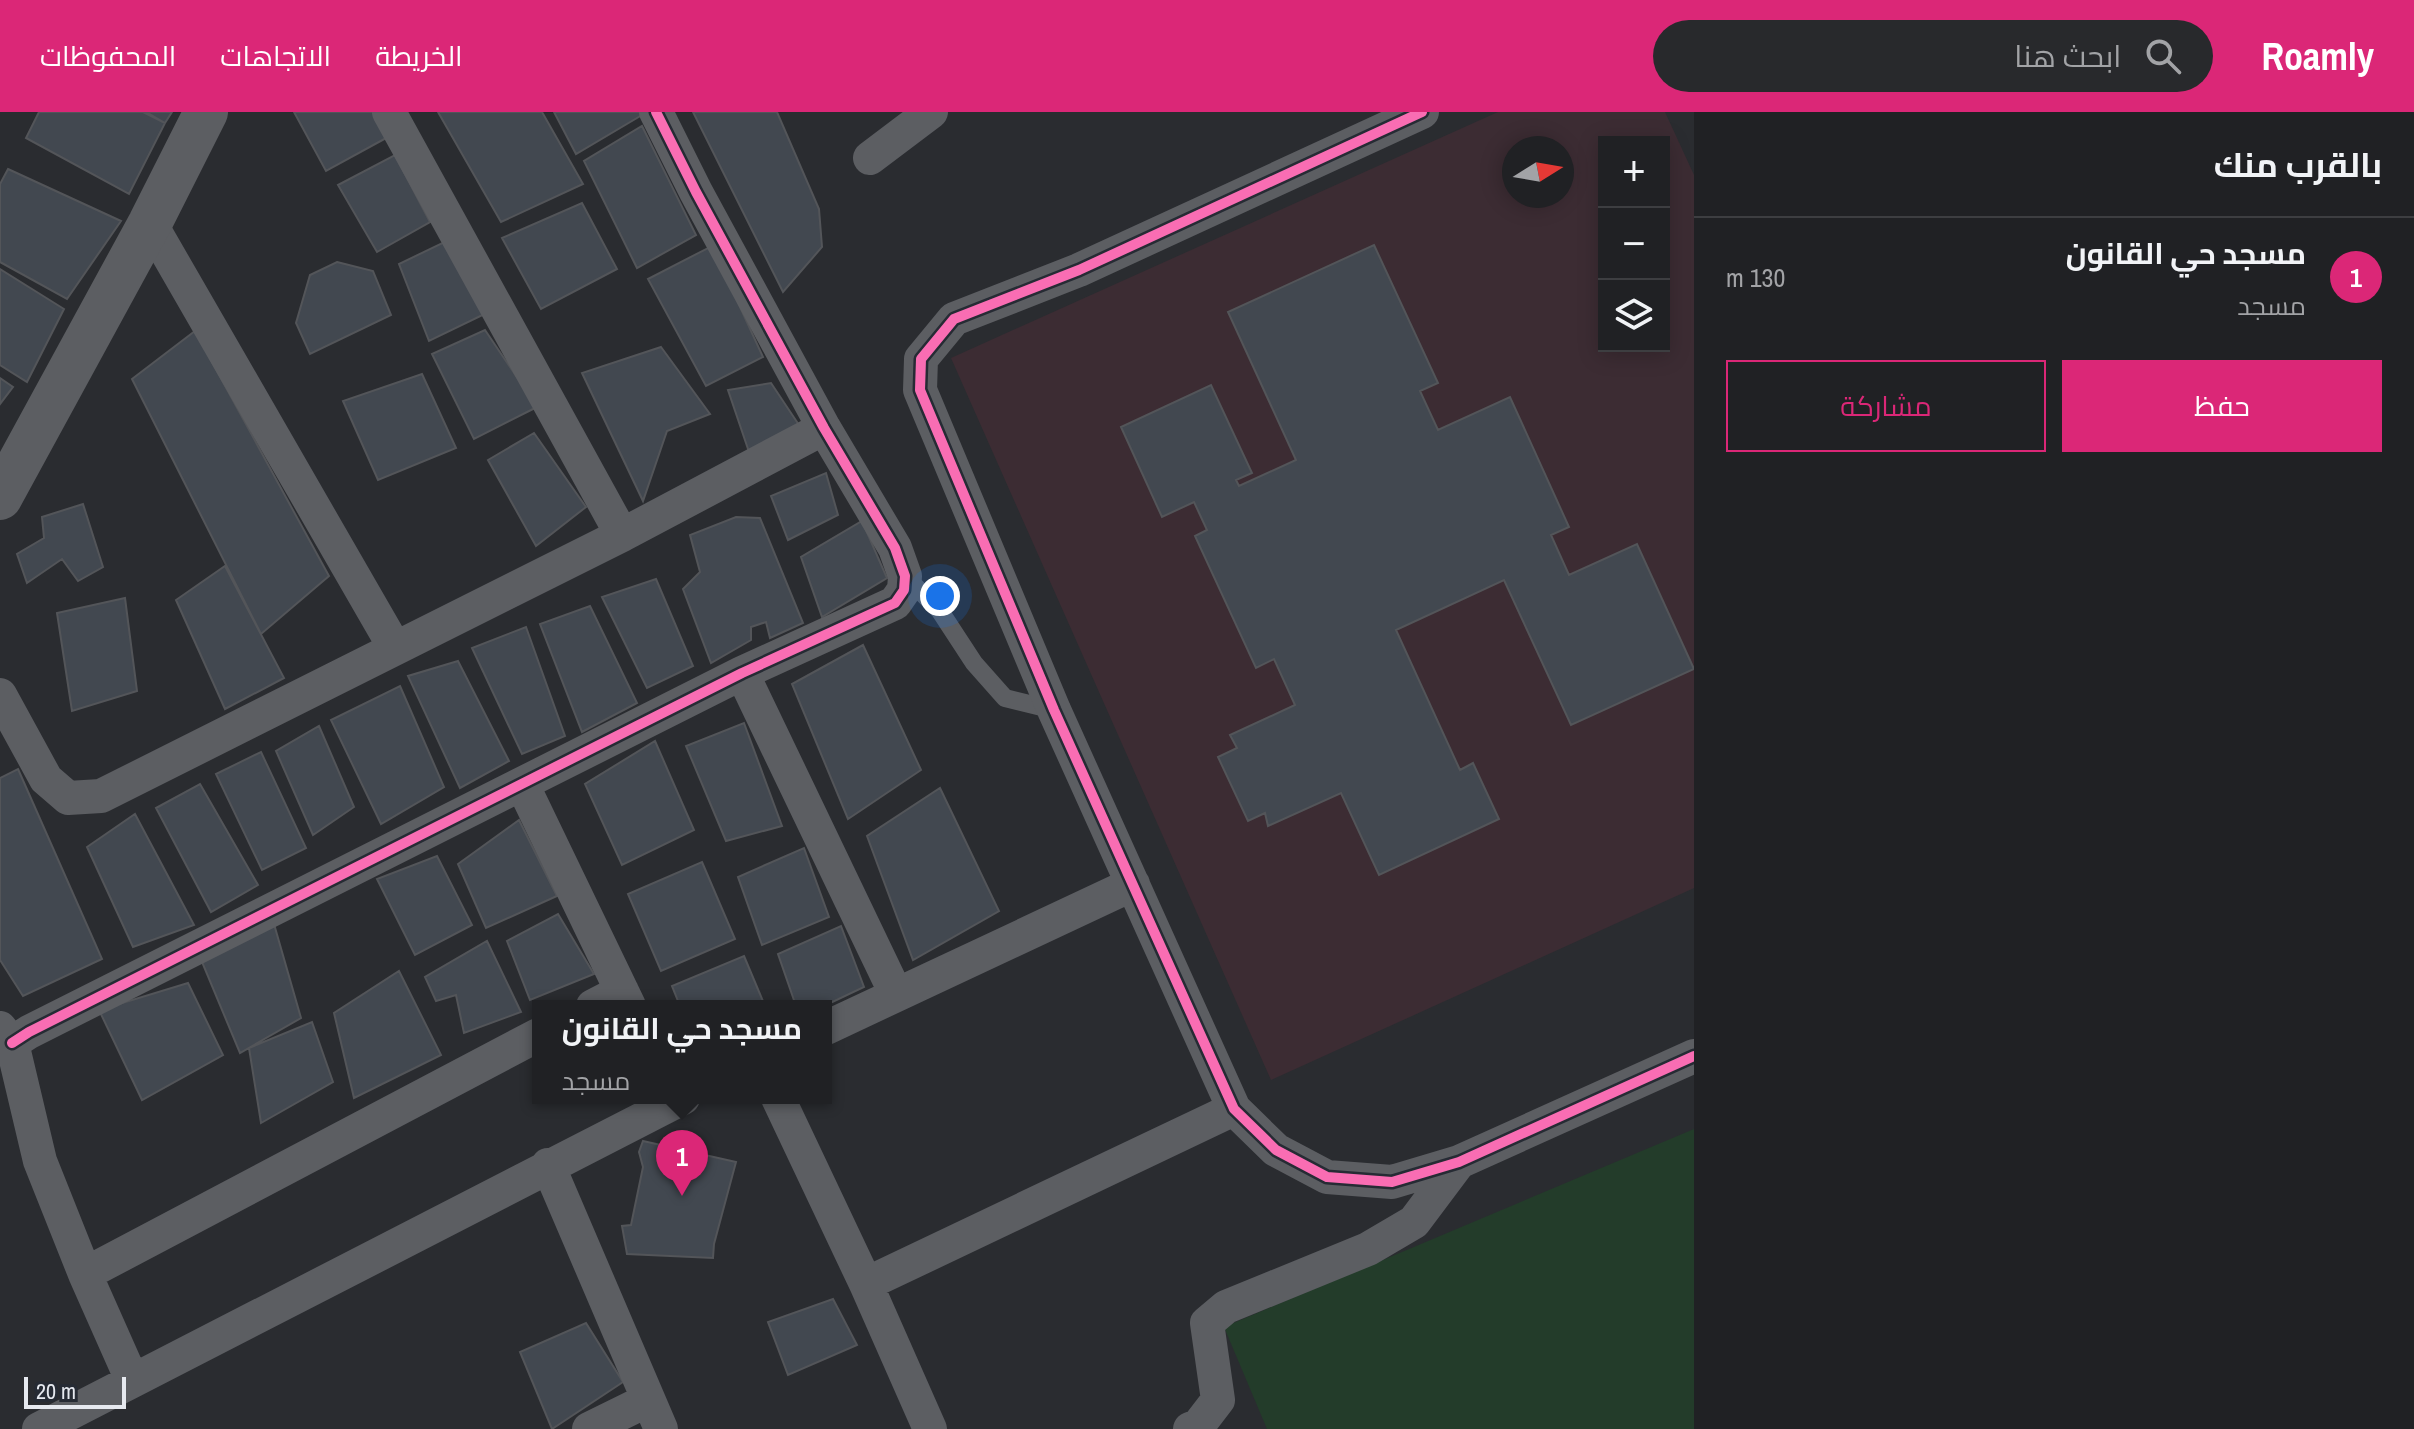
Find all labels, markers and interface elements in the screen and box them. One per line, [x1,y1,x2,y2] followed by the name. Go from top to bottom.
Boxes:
[1653,20,2213,92] search box
[2261,31,2374,82] text: Roamly
[2141,34,2185,78] icon: search
[2014,36,2121,76] text: ابحث هنا
[40,37,176,75] text: المحفوظات
[220,37,331,75] text: الاتجاهات
[375,37,463,75] text: الخريطة
[1502,136,1574,208] north arrow
[1598,136,1670,352] map controls
[1598,136,1670,208] button: +
[2214,142,2382,188] text: بالقرب منك
[1598,208,1670,280] button: −
[2066,233,2306,273] text: مسجد حي القانون
[1726,260,1785,295] text: 130 m
[2350,260,2362,295] text: 1
[1598,280,1670,352] button: layers
[2237,288,2306,323] text: مسجد
[1726,360,2046,452] button: مشاركة
[2062,360,2382,452] button: حفظ
[920,576,960,616] your location
[532,1000,832,1104] popup
[562,1008,802,1048] text: مسجد حي القانون
[562,1063,630,1098] text: مسجد
[656,1130,708,1196] pin: 1
[24,1373,126,1409] scale bar
[36,1376,76,1406] text: 20 m

